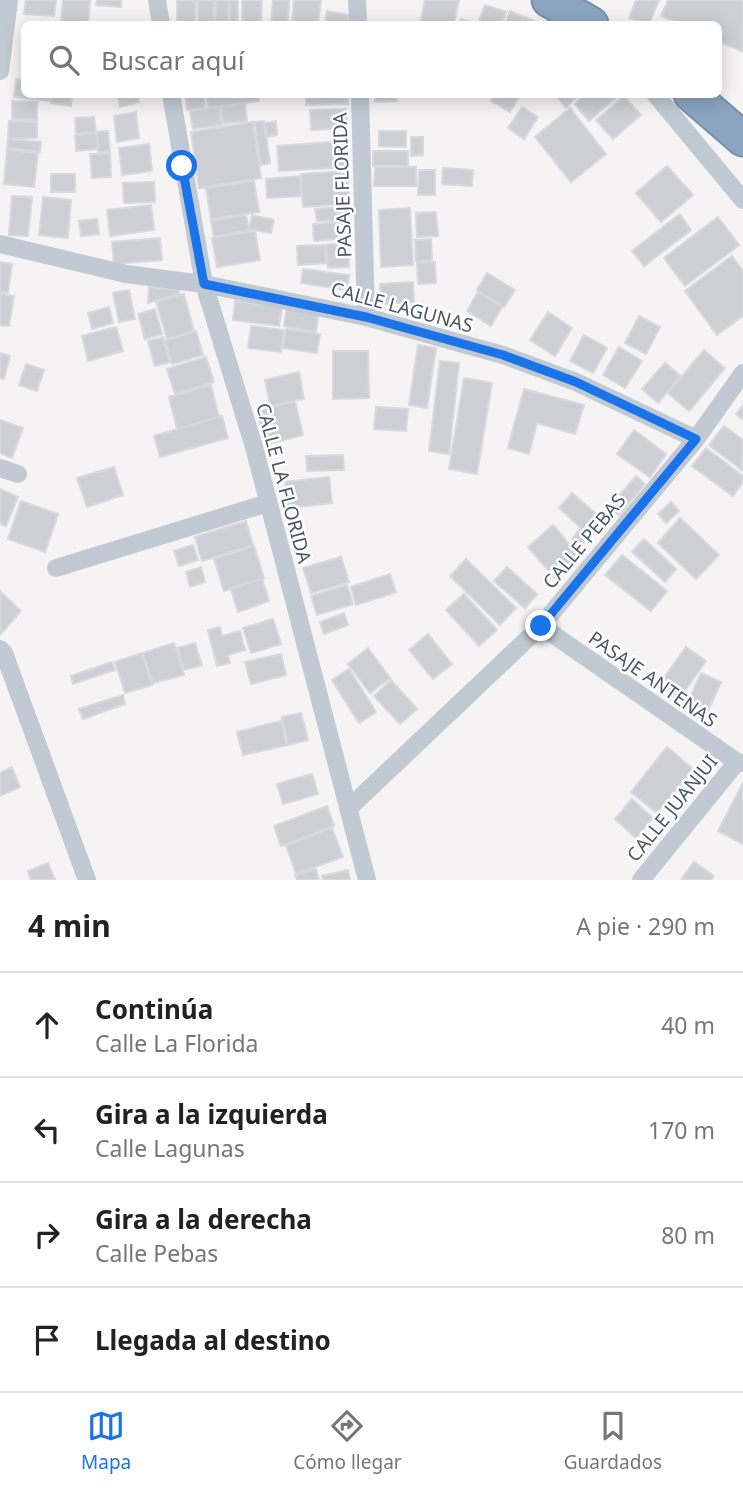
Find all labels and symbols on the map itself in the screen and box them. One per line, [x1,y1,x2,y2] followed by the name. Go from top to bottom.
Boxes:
[326,111,358,258] street label: PASAJE FLORIDA
[166,150,197,181] route start
[328,276,476,338] street label: CALLE LAGUNAS
[250,400,318,567] street label: CALLE LA FLORIDA
[537,488,631,594] street label: CALLE PEBAS
[525,610,556,641] route end
[583,625,723,733] street label: PASAJE ANTENAS
[621,749,723,867] street label: CALLE JUANJUI

